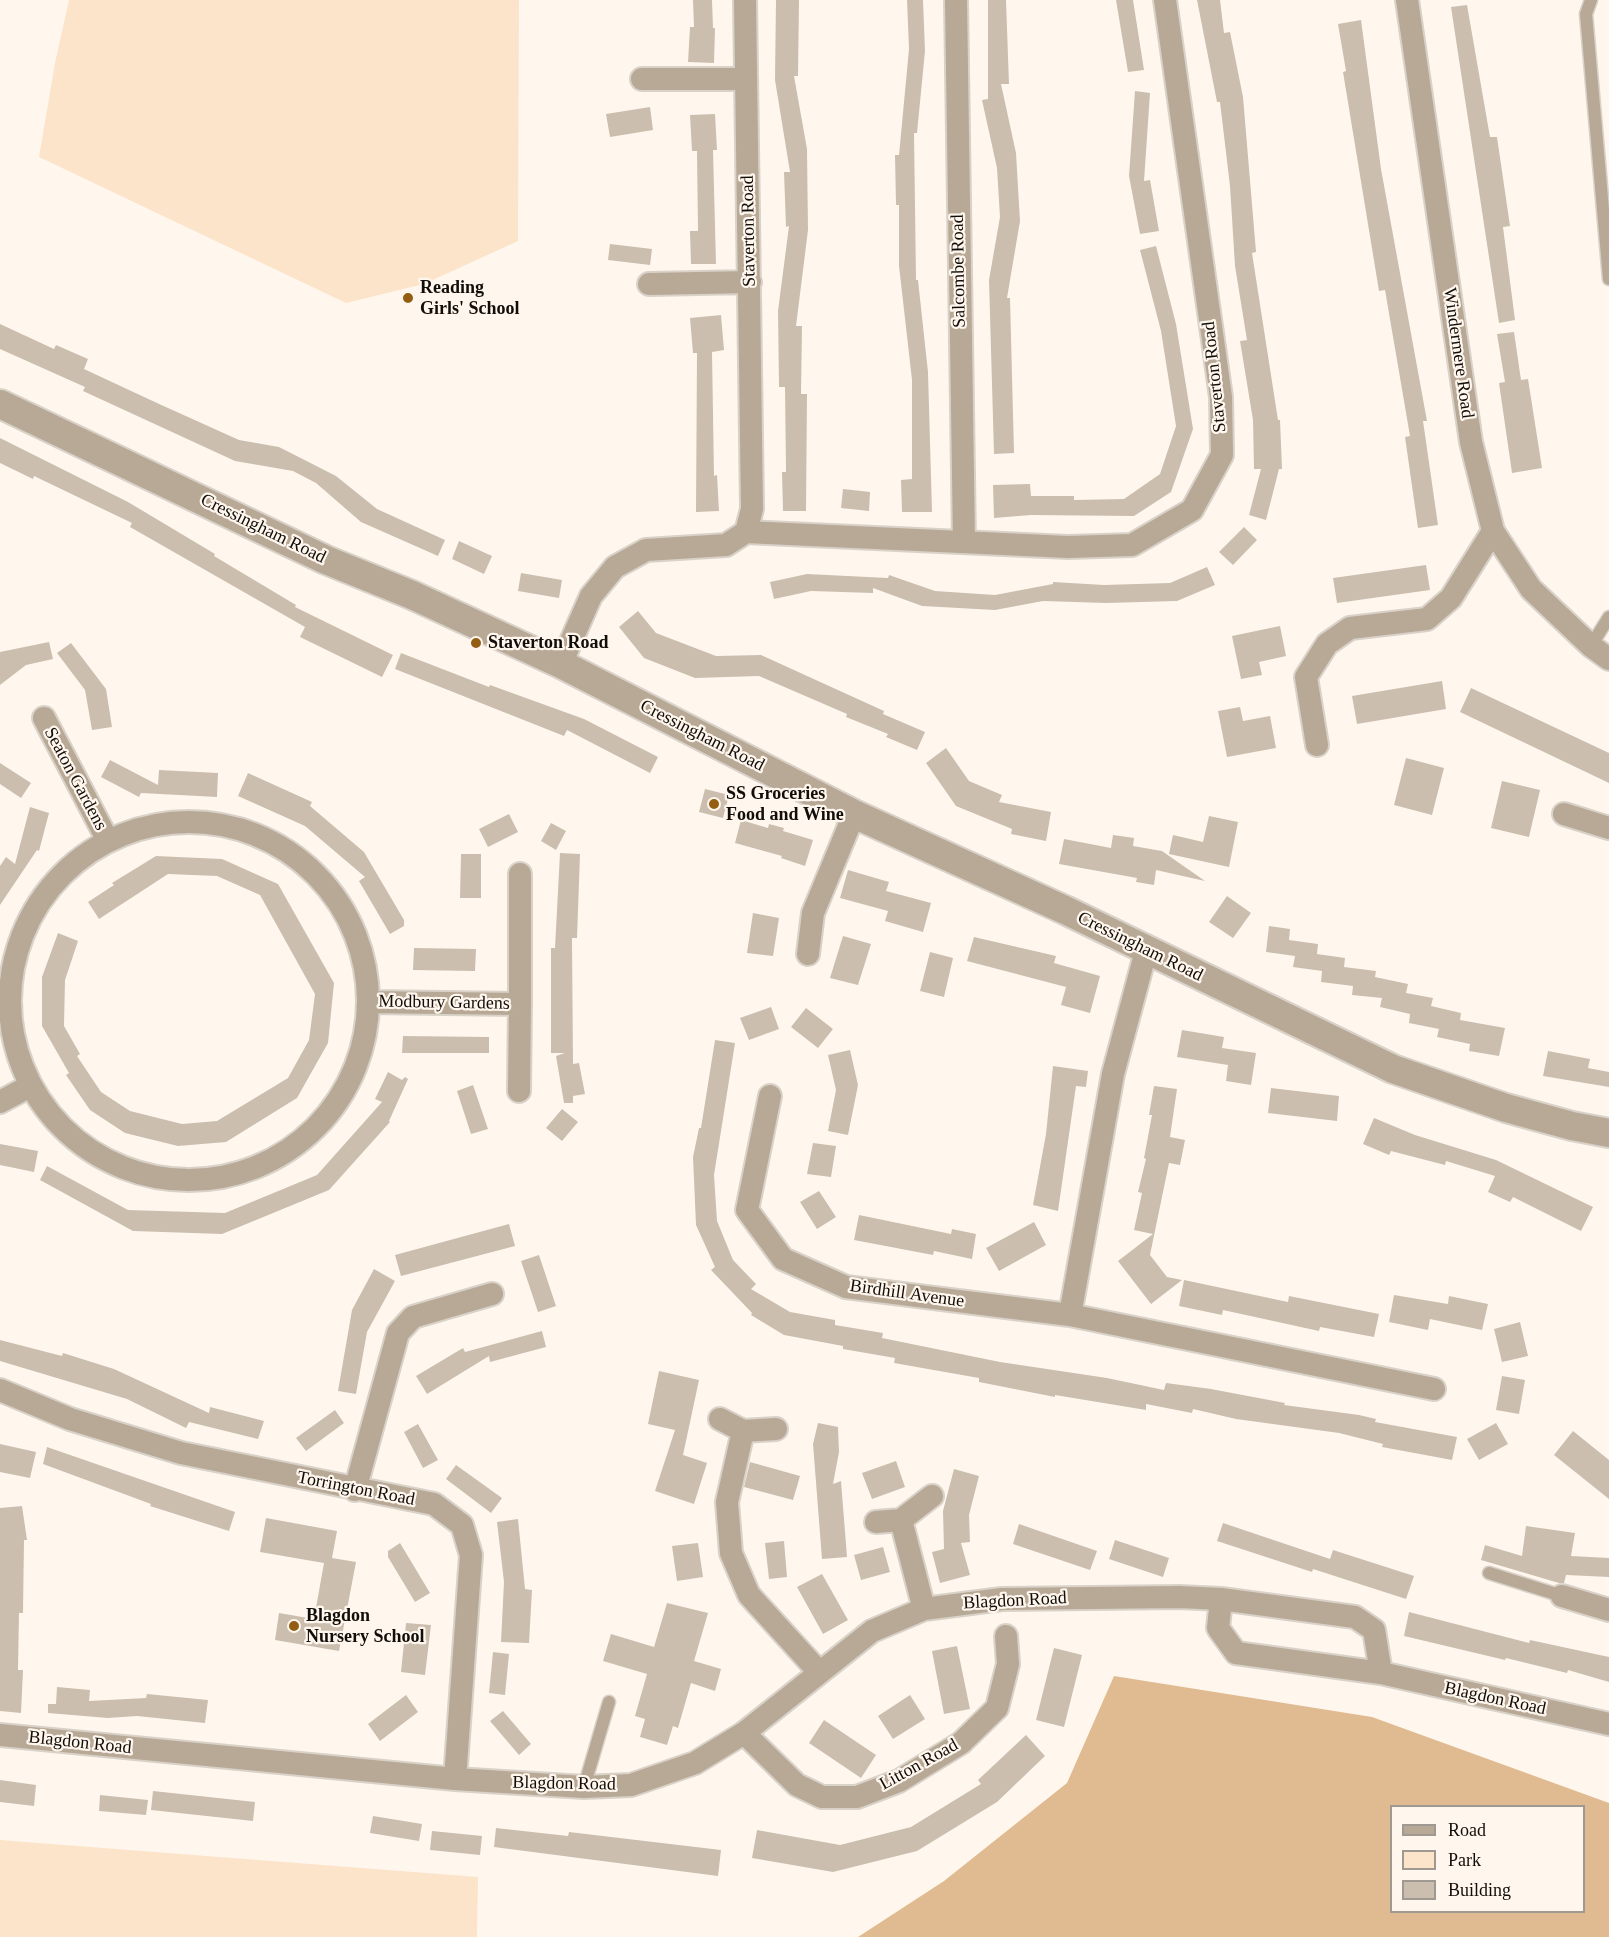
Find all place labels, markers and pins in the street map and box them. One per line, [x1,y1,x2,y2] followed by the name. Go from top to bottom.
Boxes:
[420,277,520,320] place label: Reading Girls' School
[401,291,415,305] marker: Reading Girls' School
[488,632,608,654] place label: Staverton Road
[469,636,483,650] marker: Staverton Road
[726,783,844,826] place label: SS Groceries Food and Wine
[707,797,721,811] marker: SS Groceries Food and Wine
[306,1605,424,1648] place label: Blagdon Nursery School
[287,1619,301,1633] marker: Blagdon Nursery School

